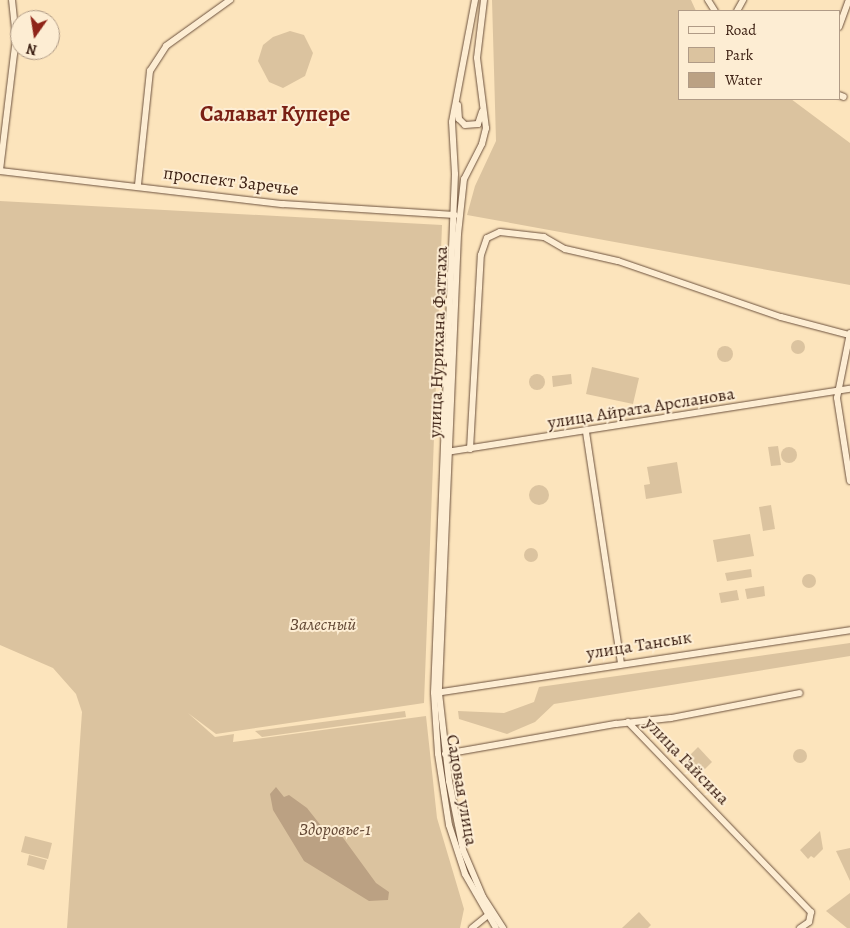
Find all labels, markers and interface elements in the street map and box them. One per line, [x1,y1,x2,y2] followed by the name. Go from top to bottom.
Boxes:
[10,10,60,60] north arrow
[678,10,840,100] legend
[725,20,756,40] text: Road
[25,39,39,60] text: N
[725,45,753,65] text: Park
[725,70,762,90] text: Water
[200,102,350,128] district label: Салават Купере
[162,162,300,200] street label: проспект Заречье
[424,246,452,438] street label: улица Нурихана Фаттаха
[546,383,736,433] street label: улица Айрата Арсланова
[290,613,356,635] park label: Залесный
[585,626,693,664] street label: улица Тансык
[640,713,734,809] street label: улица Гайсина
[442,733,482,847] street label: Садовая улица
[299,818,371,840] park label: Здоровье-1

